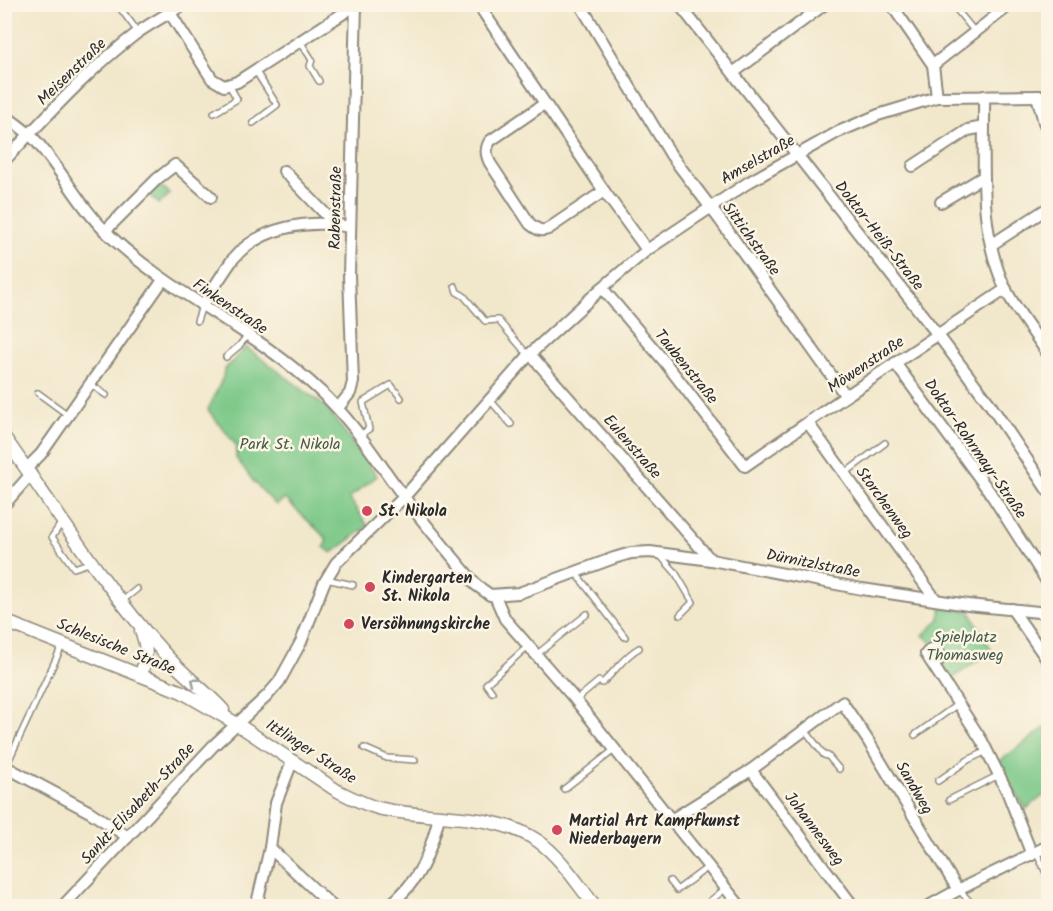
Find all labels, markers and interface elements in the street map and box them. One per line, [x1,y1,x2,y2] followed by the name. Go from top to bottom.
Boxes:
[31,32,113,112] street label: Meisenstraße
[716,128,800,192] street label: Amselstraße
[323,166,349,250] street label: Rabenstraße
[828,176,930,296] street label: Doktor-Heiß-Straße
[715,197,787,281] street label: Sittichstraße
[187,273,273,341] street label: Finkenstraße
[648,324,724,410] street label: Taubenstraße
[822,330,910,400] street label: Möwenstraße
[917,374,1033,524] street label: Doktor-Rohrmayr-Straße
[597,409,667,485] street label: Eulenstraße
[239,432,341,457] park label: Park St. Nikola
[849,462,919,544] street label: Storchenweg
[379,499,447,524] place label: St. Nikola
[360,504,374,518] marker: St. Nikola
[764,543,862,585] street label: Dürnitzlstraße
[382,566,473,609] place label: Kindergarten St. Nikola
[363,580,377,594] marker: Kindergarten St. Nikola
[53,612,179,682] street label: Schlesische Straße
[361,612,490,637] place label: Versöhnungskirche
[342,617,356,631] marker: Versöhnungskirche
[926,625,1004,668] park label: Spielplatz Thomasweg
[191,678,202,689] one-way arrow
[261,713,361,791] street label: Ittlinger Straße
[75,737,201,871] street label: Sankt-Elisabeth-Straße
[889,757,939,819] street label: Sandweg
[778,787,850,871] street label: Johannesweg
[569,809,741,852] place label: Martial Art Kampfkunst Niederbayern
[550,823,564,837] marker: Martial Art Kampfkunst Niederbayern

